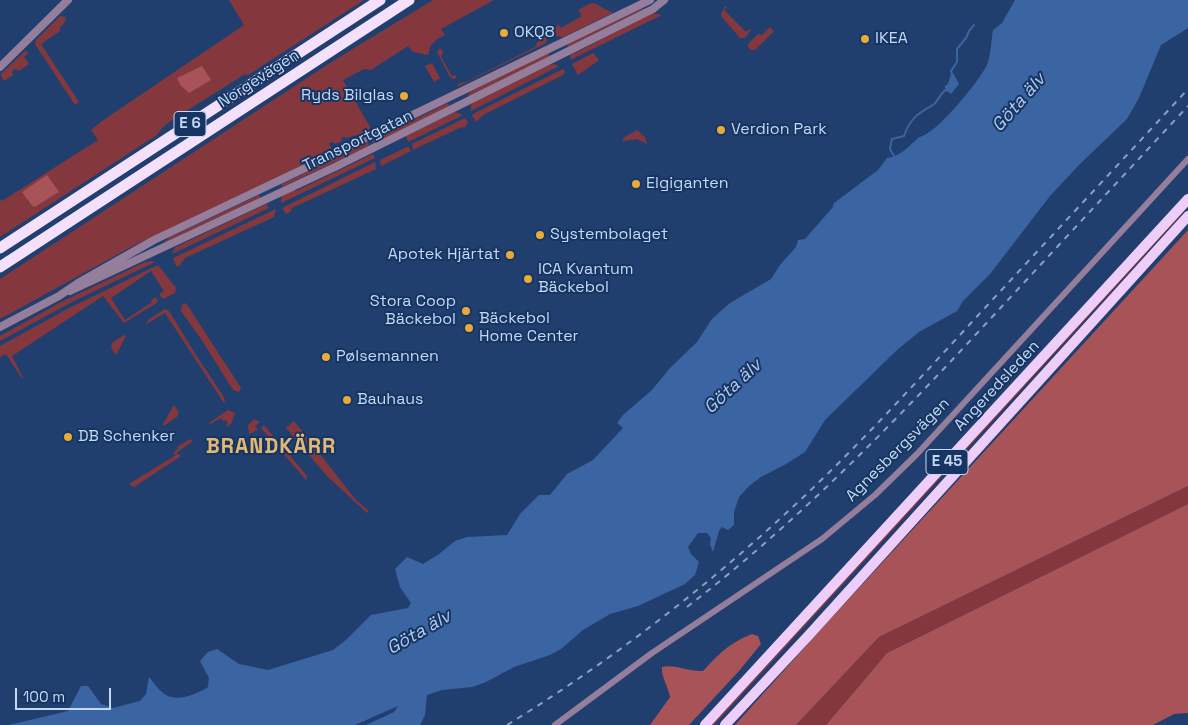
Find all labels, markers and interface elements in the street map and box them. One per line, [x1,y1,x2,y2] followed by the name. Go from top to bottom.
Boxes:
[514,23,555,43] place label: OKQ8
[498,27,510,39] marker: OKQ8
[875,29,908,49] place label: IKEA
[859,33,871,45] marker: IKEA
[215,46,303,112] street label: Norgevägen
[988,69,1050,137] water label: Göta älv
[301,86,394,106] place label: Ryds Bilglas
[398,90,410,102] marker: Ryds Bilglas
[300,106,416,176] street label: Transportgatan
[174,112,206,136] road number: E 6
[731,120,827,140] place label: Verdion Park
[715,124,727,136] marker: Verdion Park
[646,174,729,194] place label: Elgiganten
[630,178,642,190] marker: Elgiganten
[550,225,668,245] place label: Systembolaget
[534,229,546,241] marker: Systembolaget
[388,245,500,265] place label: Apotek Hjärtat
[504,249,516,261] marker: Apotek Hjärtat
[538,260,634,298] place label: ICA Kvantum Bäckebol
[522,273,534,285] marker: ICA Kvantum Bäckebol
[370,292,456,330] place label: Stora Coop Bäckebol
[460,305,472,317] marker: Stora Coop Bäckebol
[479,309,579,347] place label: Bäckebol Home Center
[463,322,475,334] marker: Bäckebol Home Center
[950,337,1044,435] street label: Angeredsleden
[336,347,439,367] place label: Pølsemannen
[320,351,332,363] marker: Pølsemannen
[700,355,766,419] water label: Göta älv
[357,390,423,410] place label: Bauhaus
[341,394,353,406] marker: Bauhaus
[842,394,954,506] street label: Agnesbergsvägen
[78,427,175,447] place label: DB Schenker
[62,431,74,443] marker: DB Schenker
[205,434,337,460] district label: BRANDKÄRR
[926,450,968,474] road number: E 45
[383,606,455,660] water label: Göta älv
[18,678,114,710] scale bar
[23,687,65,706] text: 100 m

